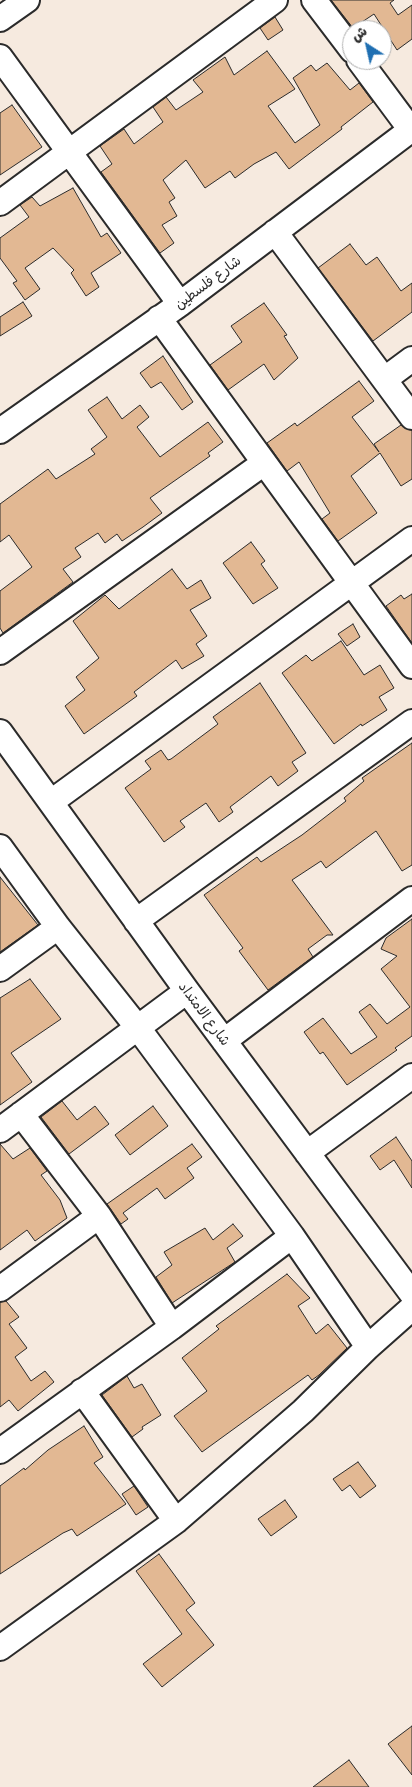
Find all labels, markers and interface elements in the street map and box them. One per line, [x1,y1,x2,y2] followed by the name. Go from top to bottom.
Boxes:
[342,20,392,70] north arrow
[347,22,370,45] text: ش
[172,253,244,313] street label: شارع فلسطين
[175,979,233,1049] street label: شارع الامتداد

